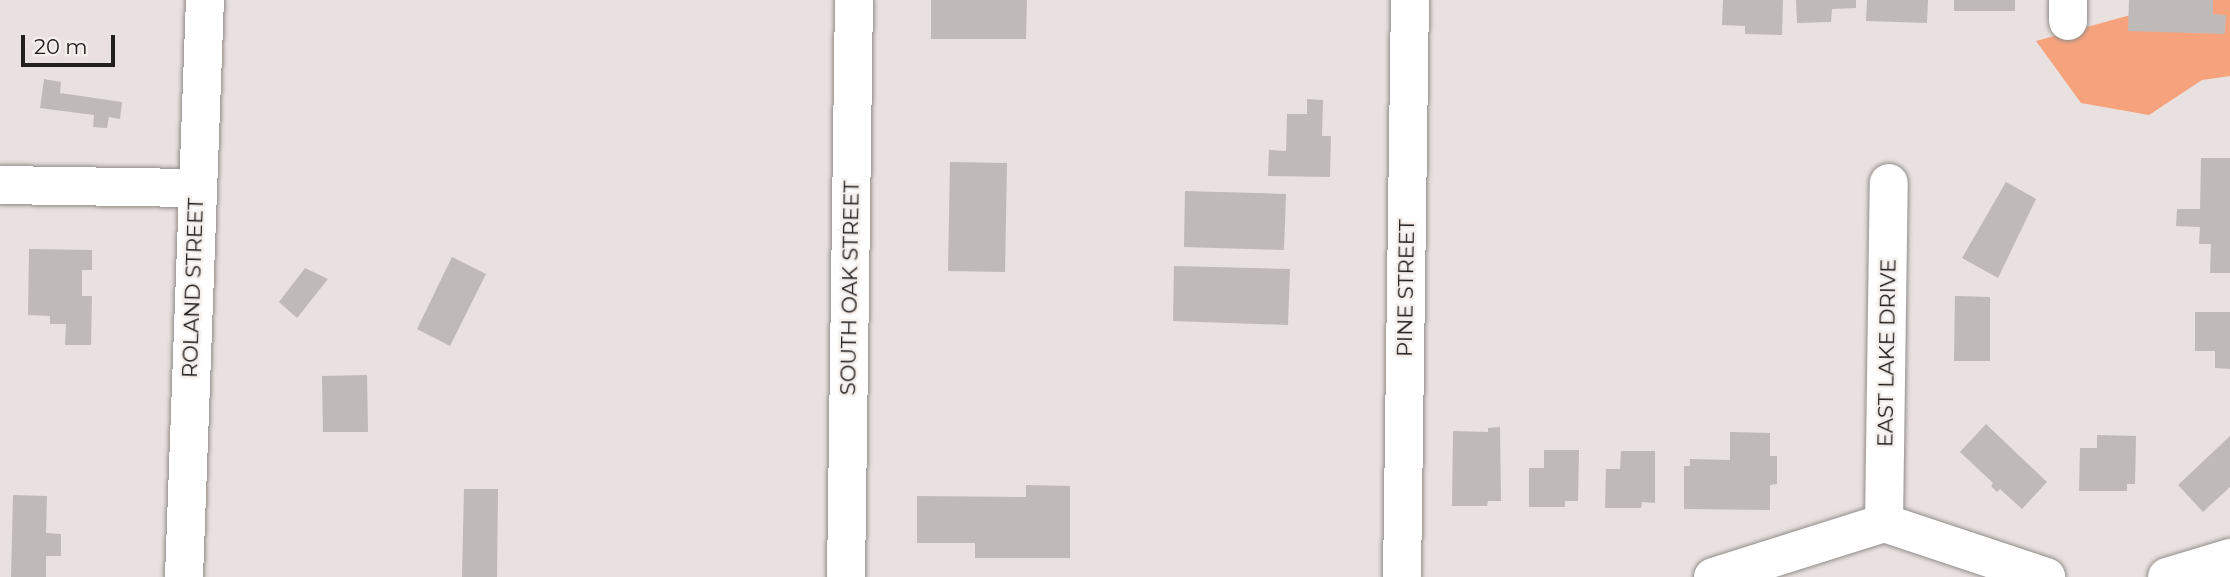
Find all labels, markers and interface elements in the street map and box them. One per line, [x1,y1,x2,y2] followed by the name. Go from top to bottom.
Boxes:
[24,21,119,65] scale bar
[34,34,88,59] text: 20 m
[836,181,864,395] street label: SOUTH OAK STREET
[177,197,209,379] street label: ROLAND STREET
[1392,219,1420,357] street label: PINE STREET
[1873,259,1901,447] street label: EAST LAKE DRIVE

